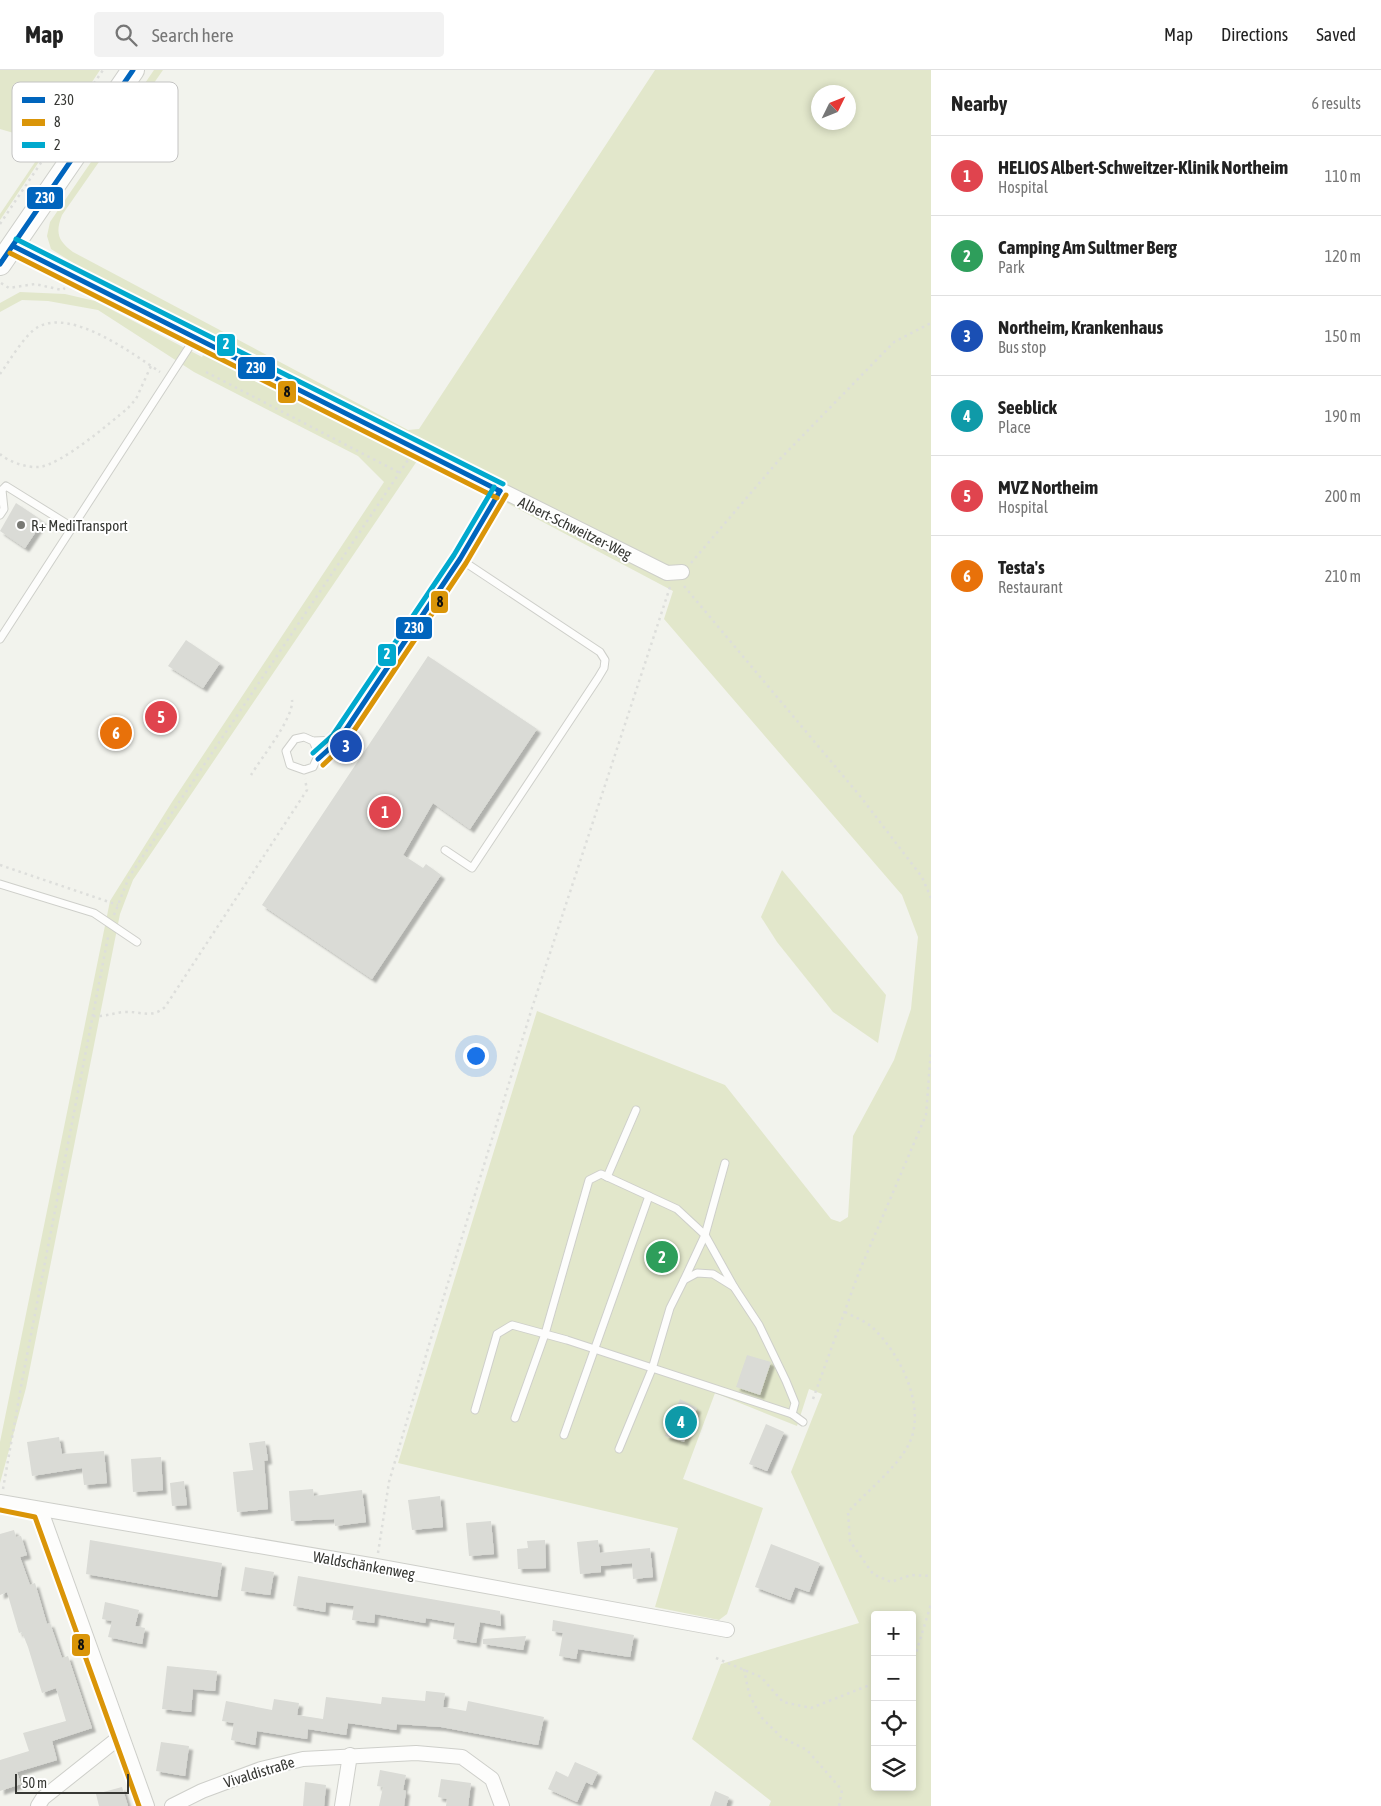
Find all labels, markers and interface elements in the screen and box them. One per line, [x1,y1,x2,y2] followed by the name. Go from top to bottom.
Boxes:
[94,12,444,57] search box
[25,21,64,48] text: Map
[112,21,140,49] icon: search
[152,24,234,46] text: Search here
[1164,24,1193,45] text: Map
[1221,24,1288,45] text: Directions
[1316,24,1356,45] text: Saved
[12,82,178,162] legend
[811,85,856,130] north arrow
[951,91,1007,115] text: Nearby
[54,92,74,108] text: 230
[1311,94,1361,112] text: 6 results
[54,114,61,130] text: 8
[54,137,61,153] text: 2
[998,156,1288,178] text: HELIOS Albert-Schweitzer-Klinik Northeim
[963,167,971,185] text: 1
[1325,167,1361,185] text: 110 m
[998,178,1048,196] text: Hospital
[26,186,64,210] line badge: 230
[35,190,55,206] text: 230
[998,236,1177,258] text: Camping Am Sultmer Berg
[963,247,971,265] text: 2
[1325,247,1361,265] text: 120 m
[998,258,1025,276] text: Park
[998,316,1163,338] text: Northeim, Krankenhaus
[963,327,971,345] text: 3
[1325,327,1361,345] text: 150 m
[216,333,236,357] line badge: 2
[223,336,230,352] text: 2
[998,338,1046,356] text: Bus stop
[237,356,276,380] line badge: 230
[246,360,266,376] text: 230
[277,380,297,404] line badge: 8
[284,384,291,400] text: 8
[998,396,1057,418] text: Seeblick
[963,407,971,425] text: 4
[1325,407,1361,425] text: 190 m
[998,418,1031,436] text: Place
[998,476,1098,498] text: MVZ Northeim
[963,487,971,505] text: 5
[1325,487,1361,505] text: 200 m
[516,493,635,563] street label: Albert-Schweitzer-Weg
[998,498,1048,516] text: Hospital
[31,517,128,534] place label: R+ MediTransport
[15,519,27,531] marker: R+ MediTransport
[998,556,1045,578] text: Testa's
[963,567,971,585] text: 6
[1325,567,1361,585] text: 210 m
[998,578,1063,596] text: Restaurant
[430,590,449,614] line badge: 8
[437,594,444,610] text: 8
[395,616,433,640] line badge: 230
[404,620,424,636] text: 230
[377,643,397,667] line badge: 2
[384,646,391,662] text: 2
[145,698,177,736] pin: 5
[100,714,132,752] pin: 6
[330,727,362,765] pin: 3
[369,793,401,831] pin: 1
[463,1043,489,1069] your location
[646,1238,678,1276] pin: 2
[665,1403,697,1441] pin: 4
[312,1548,417,1582] street label: Waldschänkenweg
[871,1611,916,1791] map controls
[871,1611,916,1656] button: +
[71,1633,91,1657] line badge: 8
[78,1637,85,1653] text: 8
[871,1656,916,1701] button: −
[871,1701,916,1746] button: locate
[871,1746,916,1791] button: layers
[222,1753,296,1791] street label: Vivaldistraße
[15,1771,129,1794] scale bar
[22,1775,47,1791] text: 50 m

